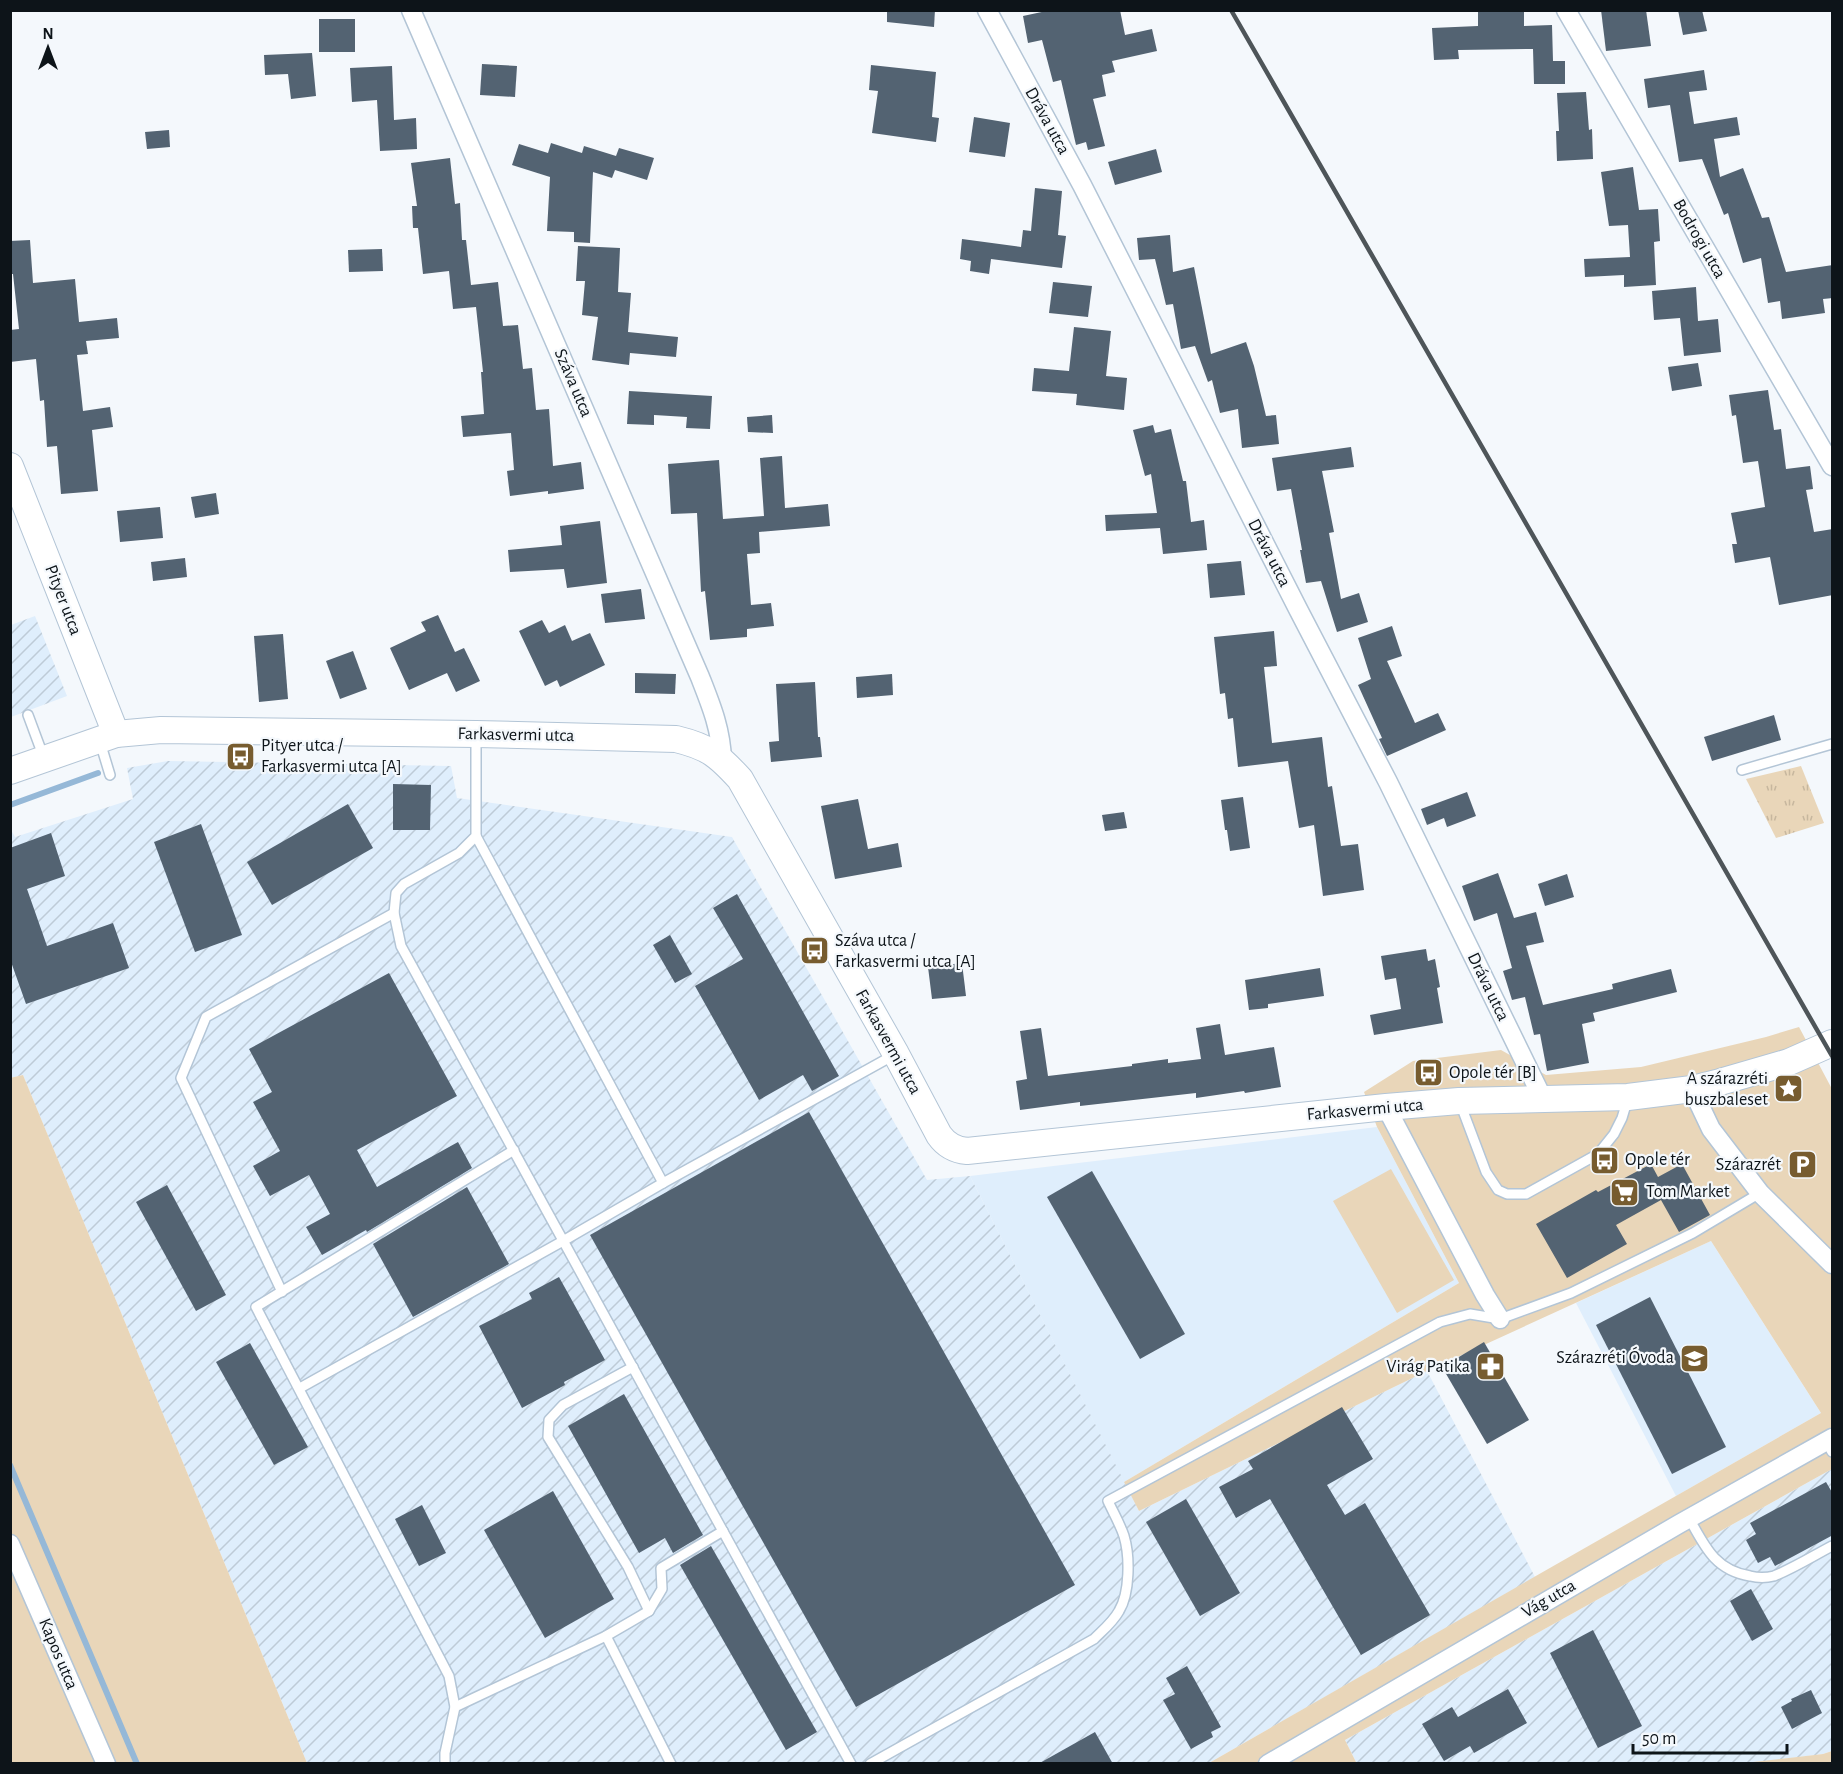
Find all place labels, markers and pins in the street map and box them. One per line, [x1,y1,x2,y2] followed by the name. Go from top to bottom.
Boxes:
[261,737,402,776] place label: Pityer utca / Farkasvermi utca [A]
[224,740,256,772] bus stop icon: Pityer utca / Farkasvermi utca [A]
[835,932,976,971] place label: Száva utca / Farkasvermi utca [A]
[798,935,830,967] bus stop icon: Száva utca / Farkasvermi utca [A]
[1412,1057,1444,1089] bus stop icon: Opole tér [B]
[1449,1064,1537,1082] place label: Opole tér [B]
[1684,1070,1768,1109] place label: A szárazréti buszbaleset
[1773,1073,1805,1105] place icon: A szárazréti buszbaleset
[1588,1144,1620,1176] bus stop icon: Opole tér
[1786,1149,1818,1181] parking icon: Szárazrét
[1625,1151,1690,1169] place label: Opole tér
[1716,1156,1781,1174] place label: Szárazrét
[1609,1176,1641,1208] supermarket icon: Tom Market
[1646,1183,1730,1201] place label: Tom Market
[1679,1342,1711,1374] school or university icon: Szárazréti Óvoda
[1556,1346,1674,1367] place label: Szárazréti Óvoda
[1475,1351,1507,1383] pharmacy icon: Virág Patika
[1386,1358,1470,1376] place label: Virág Patika

